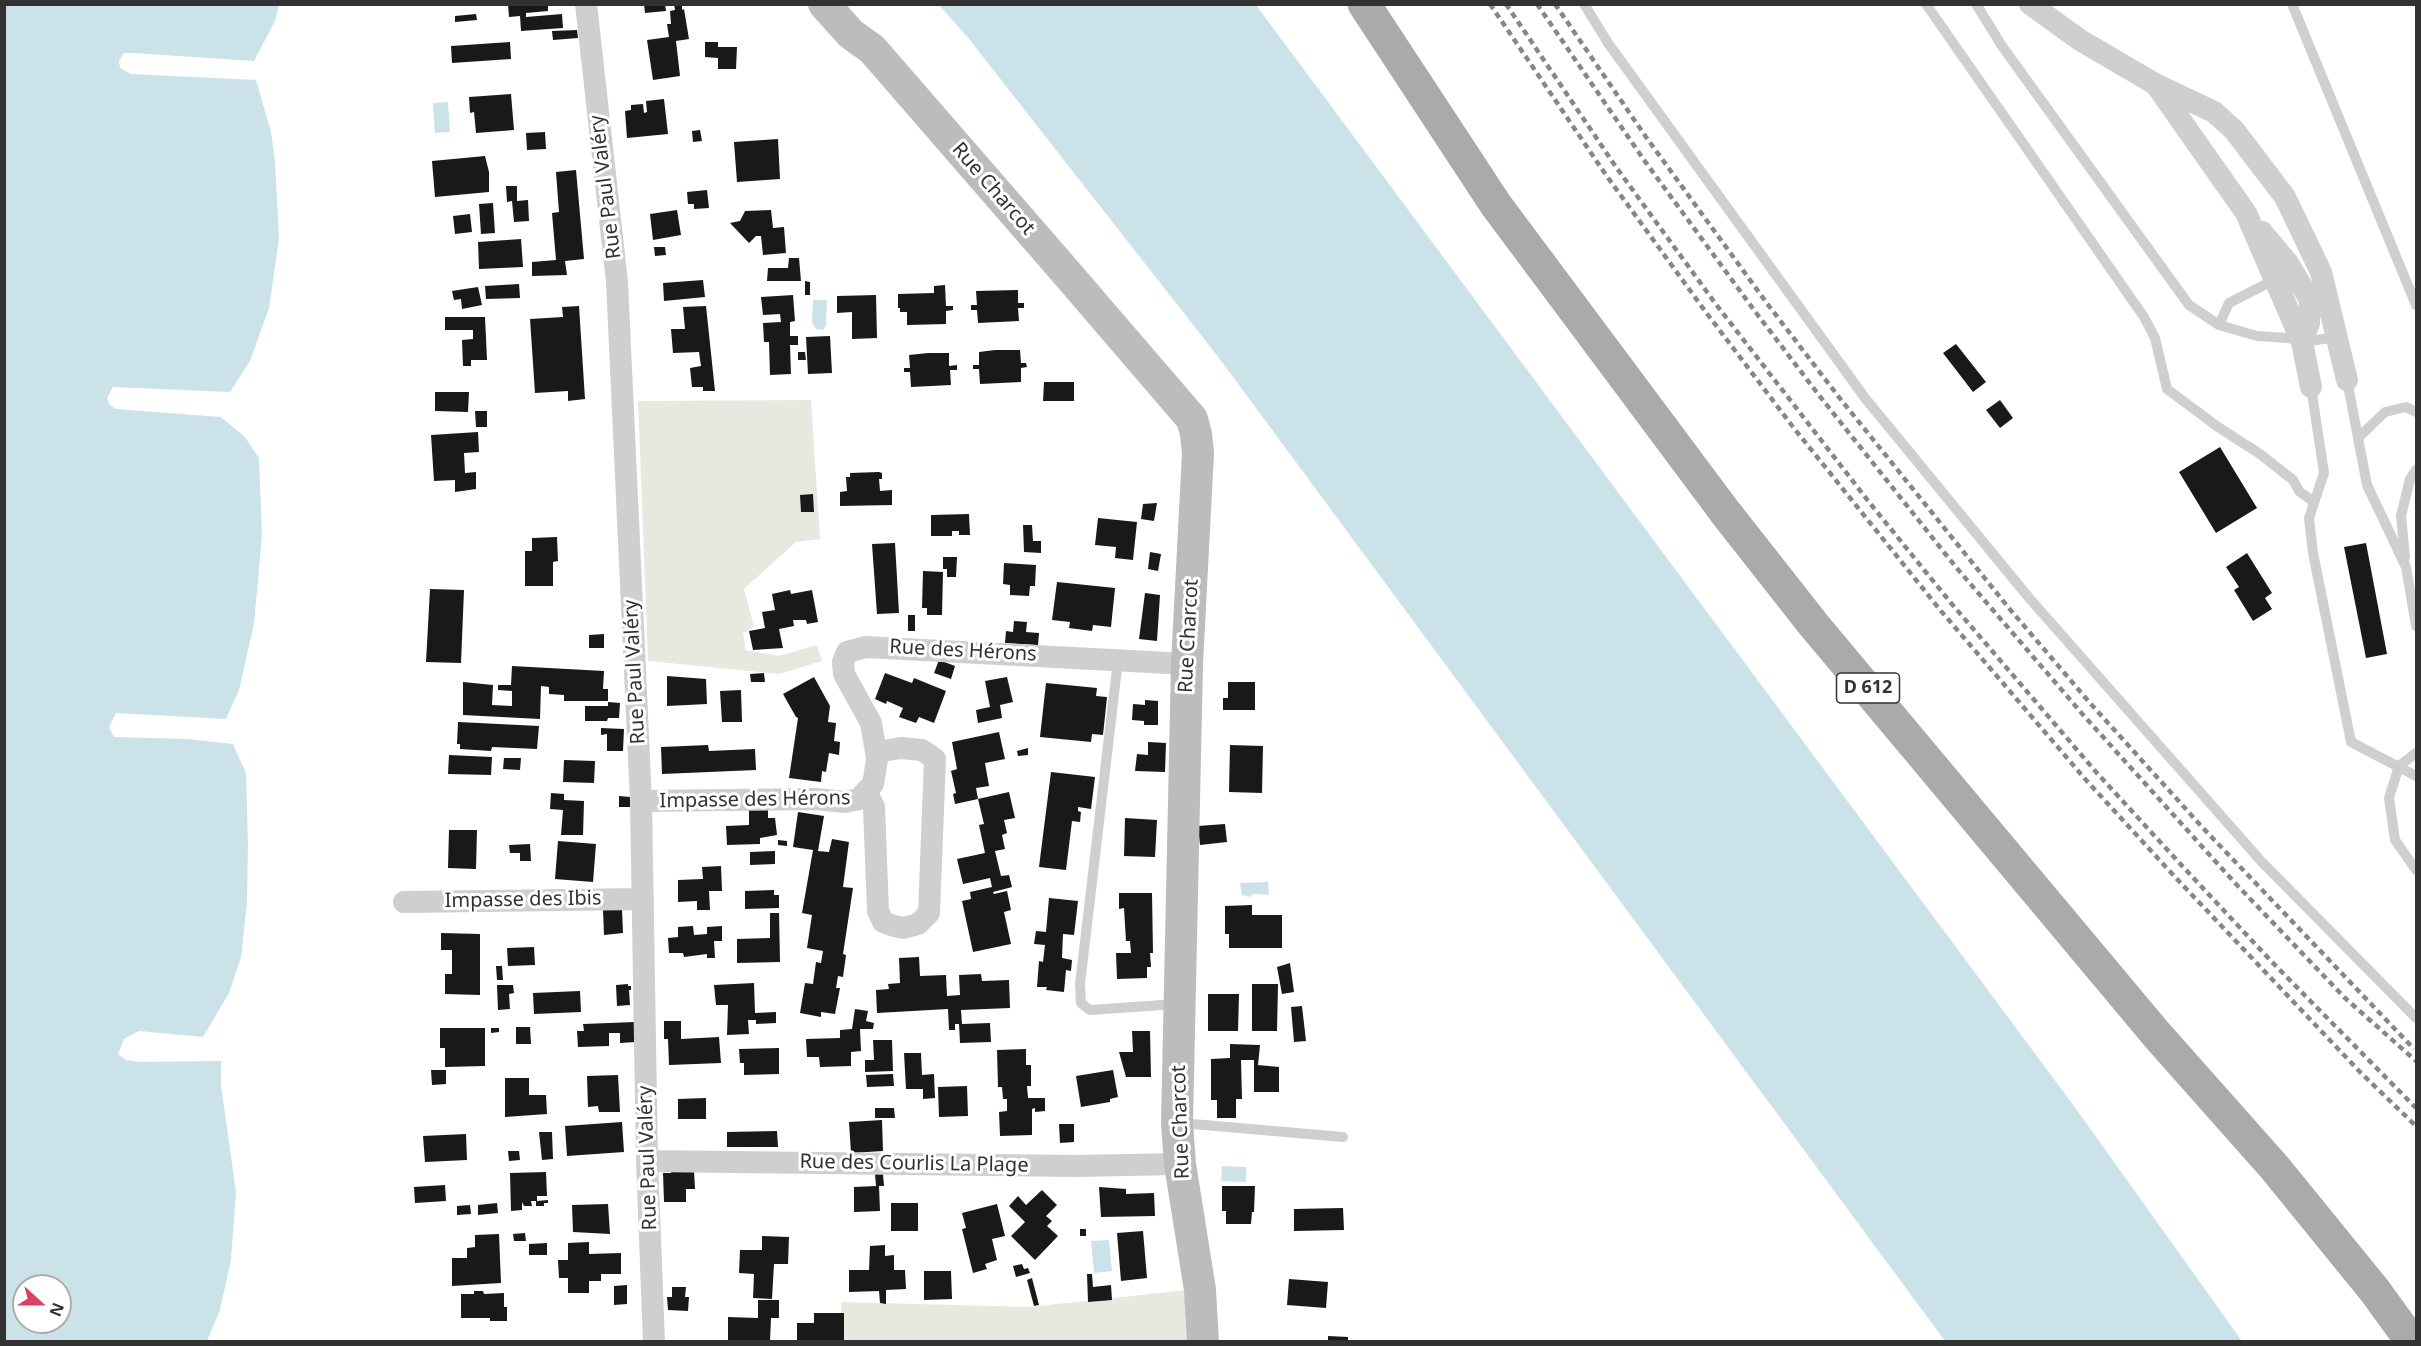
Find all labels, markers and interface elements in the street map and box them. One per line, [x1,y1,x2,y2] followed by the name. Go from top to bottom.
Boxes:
[585,114,627,260] street label: Rue Paul Valéry
[946,138,1040,240] street label: Rue Charcot
[1174,578,1204,694] street label: Rue Charcot
[619,599,651,745] street label: Rue Paul Valéry
[889,635,1037,667] street label: Rue des Hérons
[1836,673,1900,703] road number: D 612
[659,786,851,814] street label: Impasse des Hérons
[444,887,602,913] street label: Impasse des Ibis
[1167,1064,1195,1180] street label: Rue Charcot
[633,1085,663,1231] street label: Rue Paul Valéry
[799,1150,1029,1178] street label: Rue des Courlis La Plage
[12,1274,72,1334] north arrow
[44,1300,70,1320] text: N

